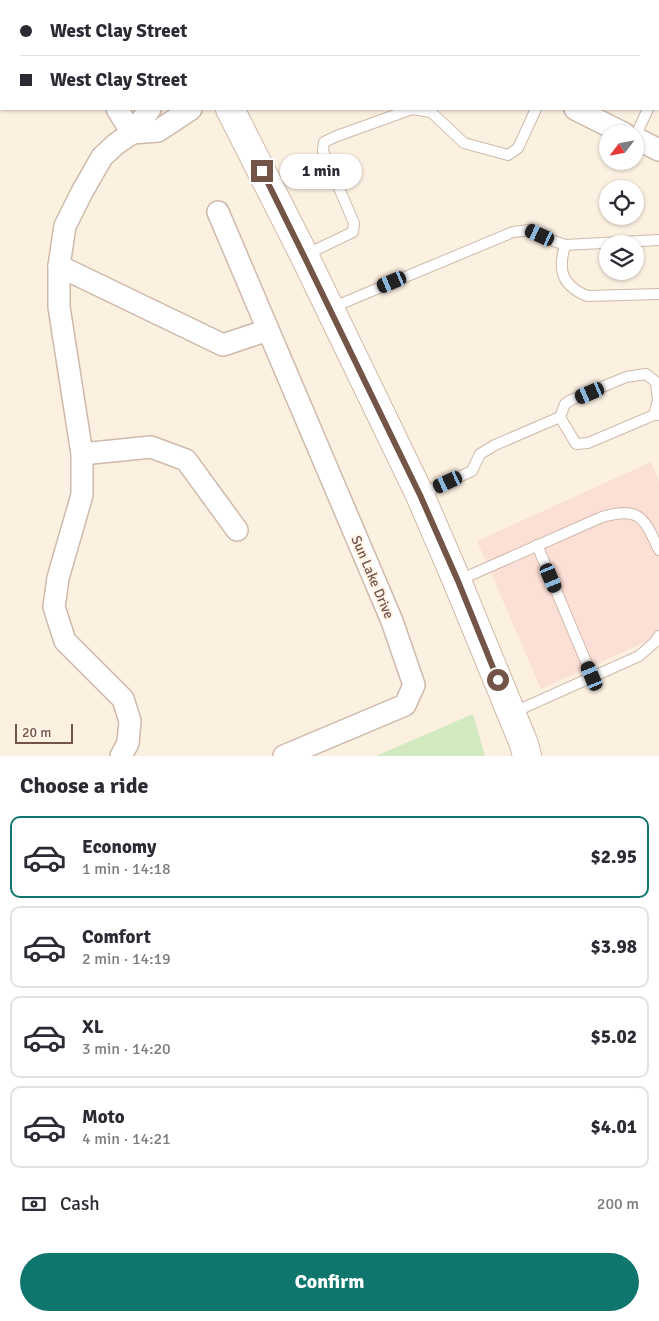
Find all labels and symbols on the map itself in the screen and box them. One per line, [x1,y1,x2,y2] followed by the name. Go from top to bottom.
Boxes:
[599,125,644,170] north arrow
[280,154,362,188] callout: 1 min
[251,160,273,182] route end
[523,222,556,248] car
[375,269,408,295] car
[573,380,606,406] car
[431,469,464,495] car
[347,533,398,621] street label: Sun Lake Drive
[538,561,563,595] car
[579,659,604,693] car
[487,669,509,691] route start
[15,721,72,744] scale bar

